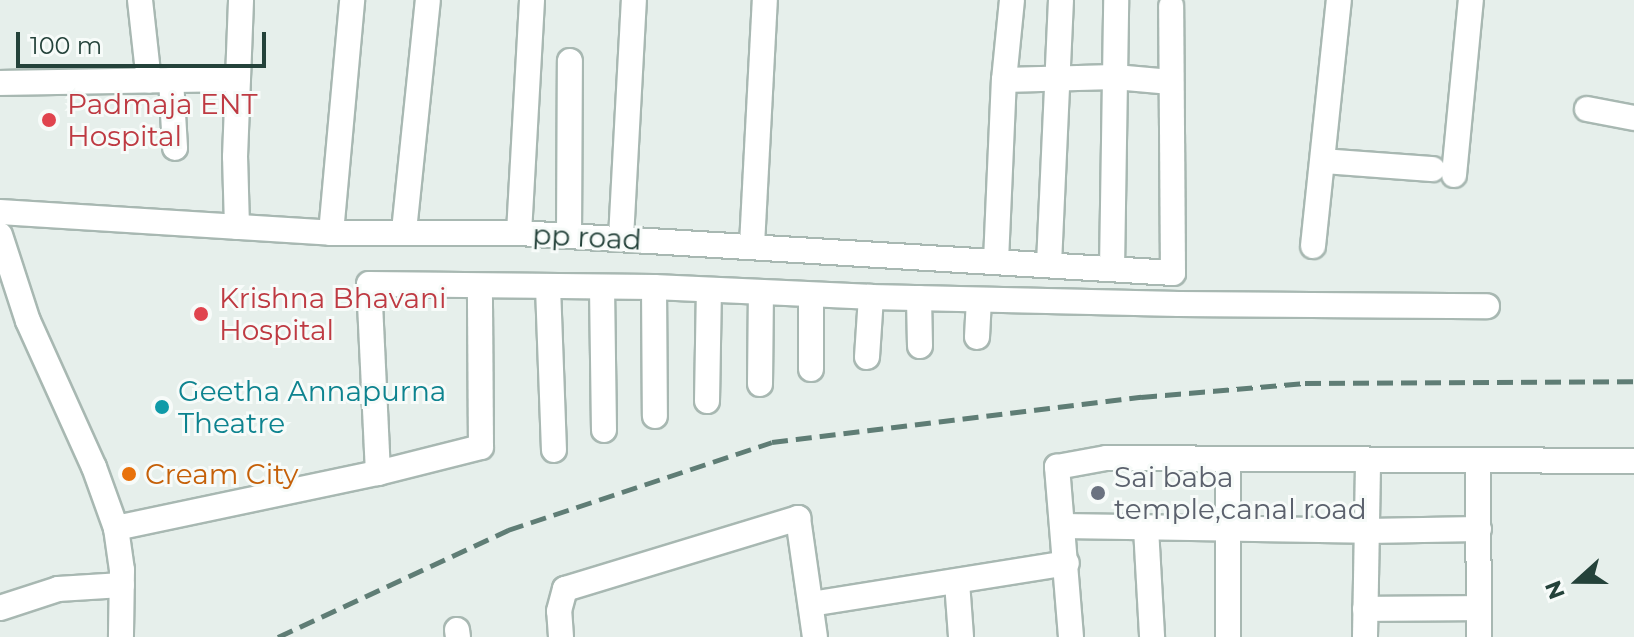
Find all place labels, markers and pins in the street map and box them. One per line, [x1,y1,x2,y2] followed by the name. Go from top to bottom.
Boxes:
[67,87,258,153] place label: Padmaja ENT Hospital
[38,109,60,131] marker: Padmaja ENT Hospital
[219,281,446,347] place label: Krishna Bhavani Hospital
[190,303,212,325] marker: Krishna Bhavani Hospital
[178,374,446,440] place label: Geetha Annapurna Theatre
[153,398,171,416] marker: Geetha Annapurna Theatre
[145,457,298,491] place label: Cream City
[1114,460,1367,526] place label: Sai baba temple,canal road
[120,465,138,483] marker: Cream City
[1089,484,1107,502] marker: Sai baba temple,canal road

